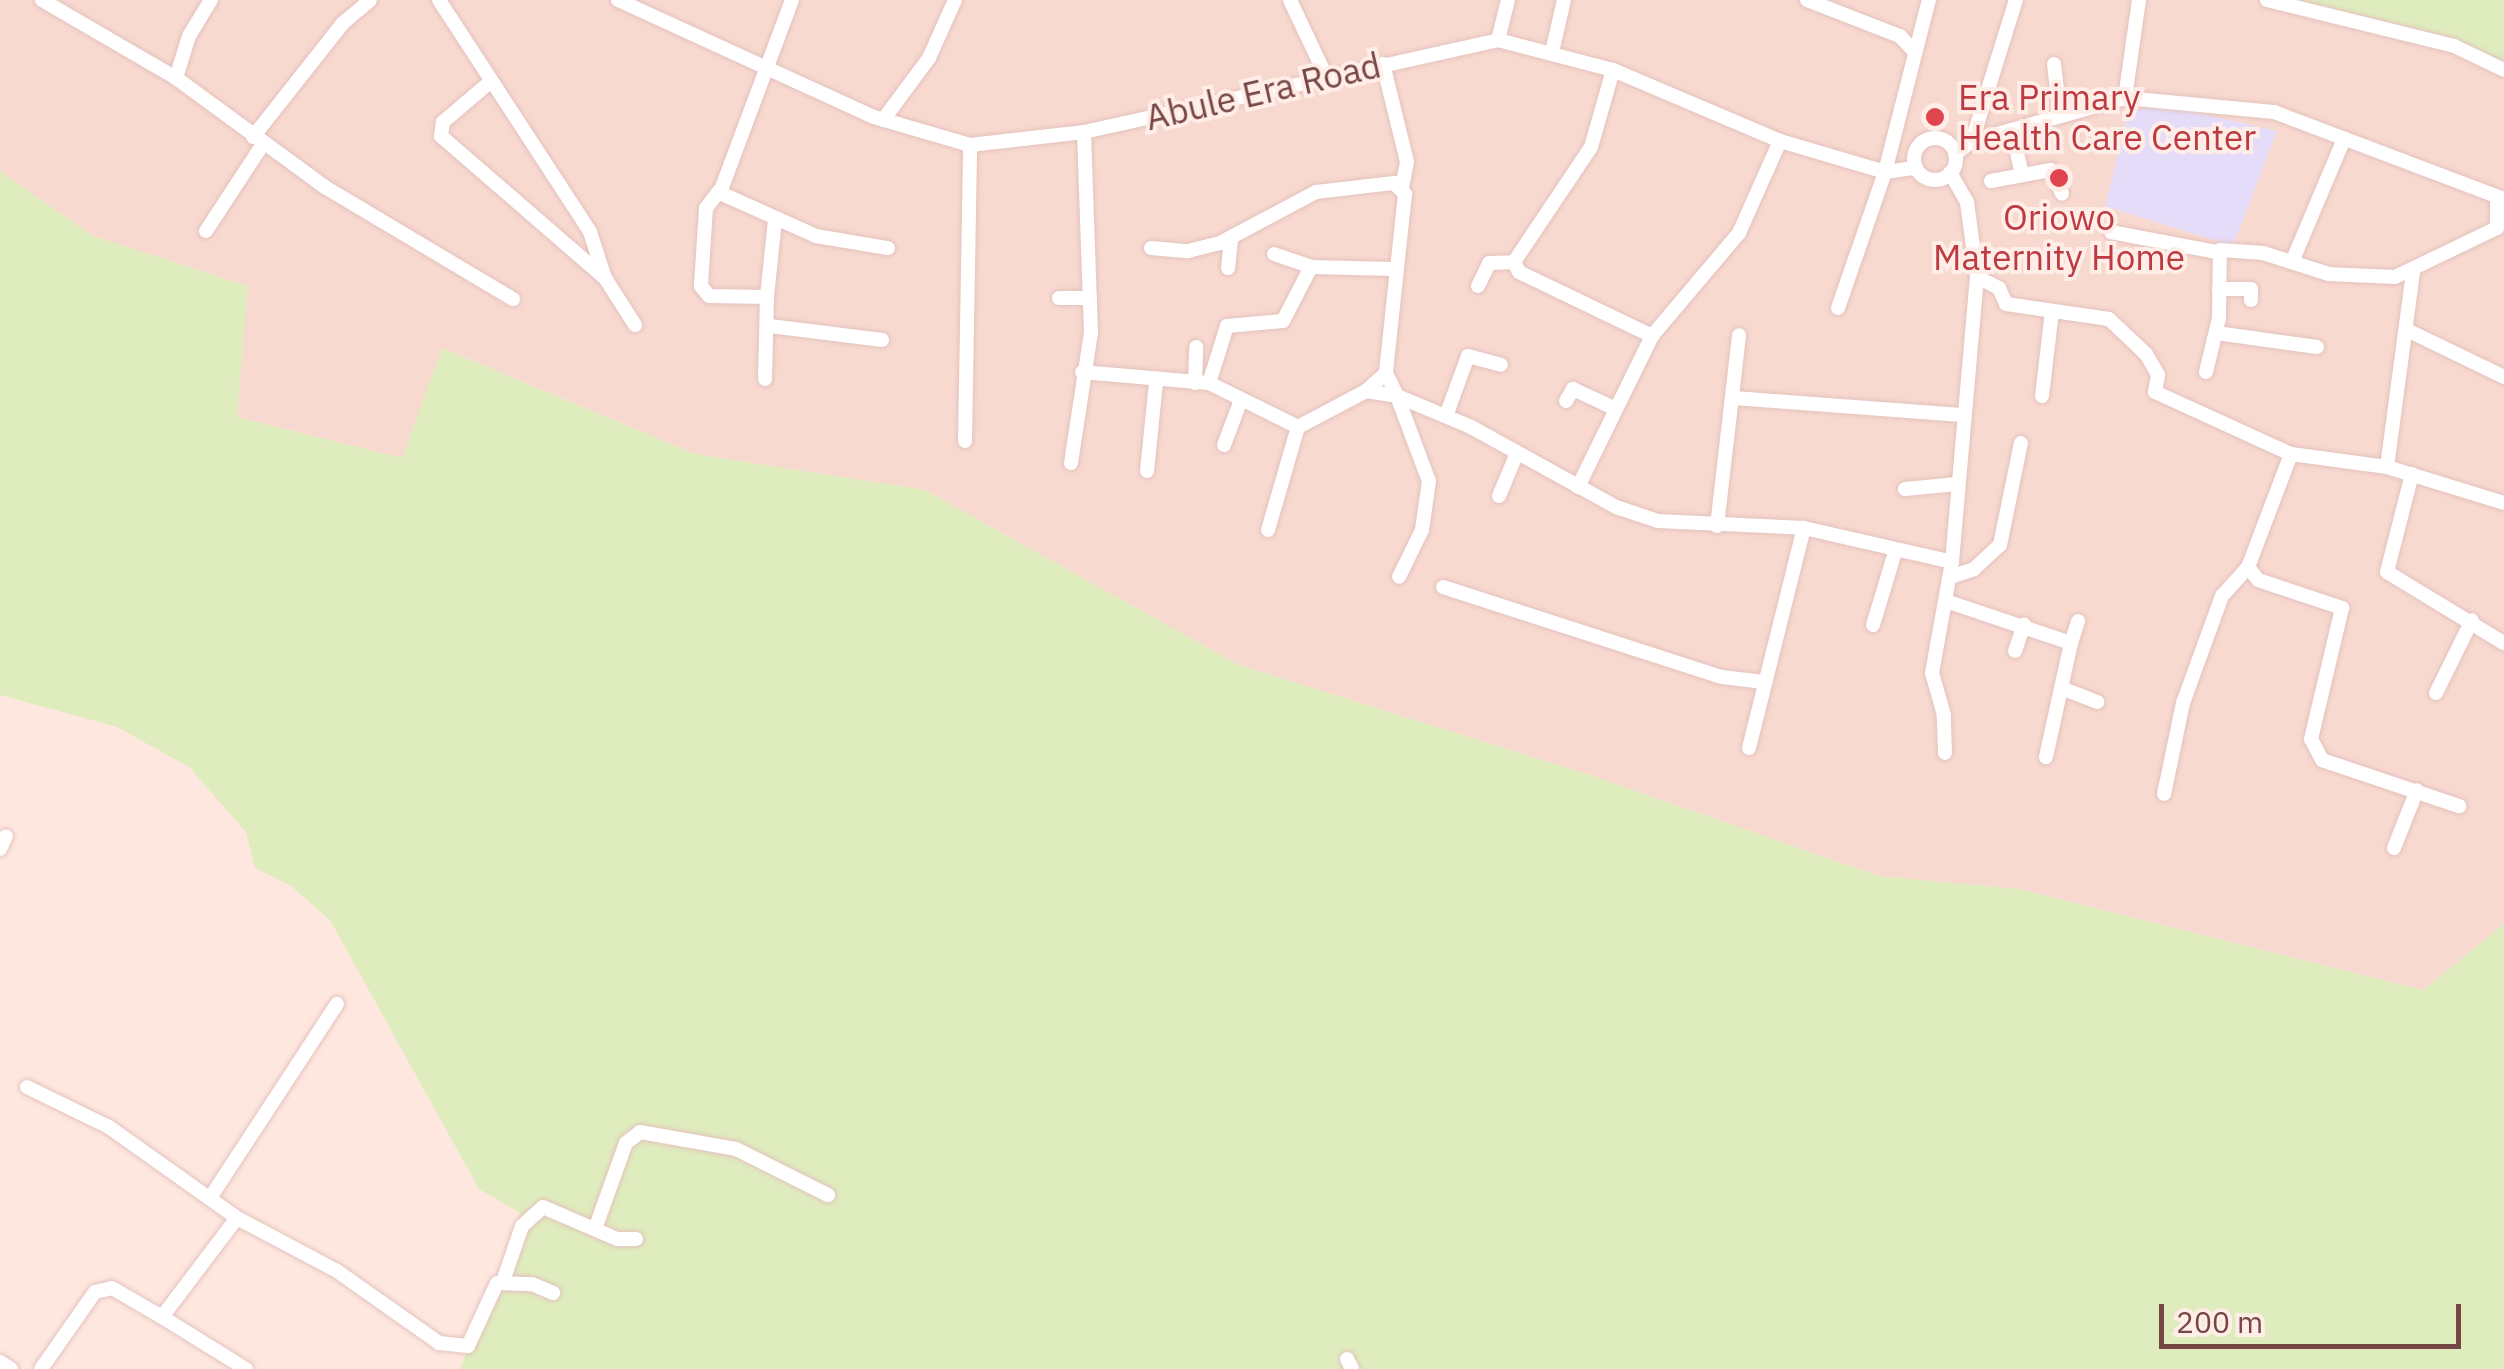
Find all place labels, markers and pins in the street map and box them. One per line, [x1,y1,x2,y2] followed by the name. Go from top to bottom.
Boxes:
[1958,76,2256,158] place label: Era Primary Health Care Center
[1922,104,1948,130] marker: Era Primary Health Care Center
[2046,165,2072,191] marker: Oriowo Maternity Home
[1933,196,2185,278] place label: Oriowo Maternity Home

